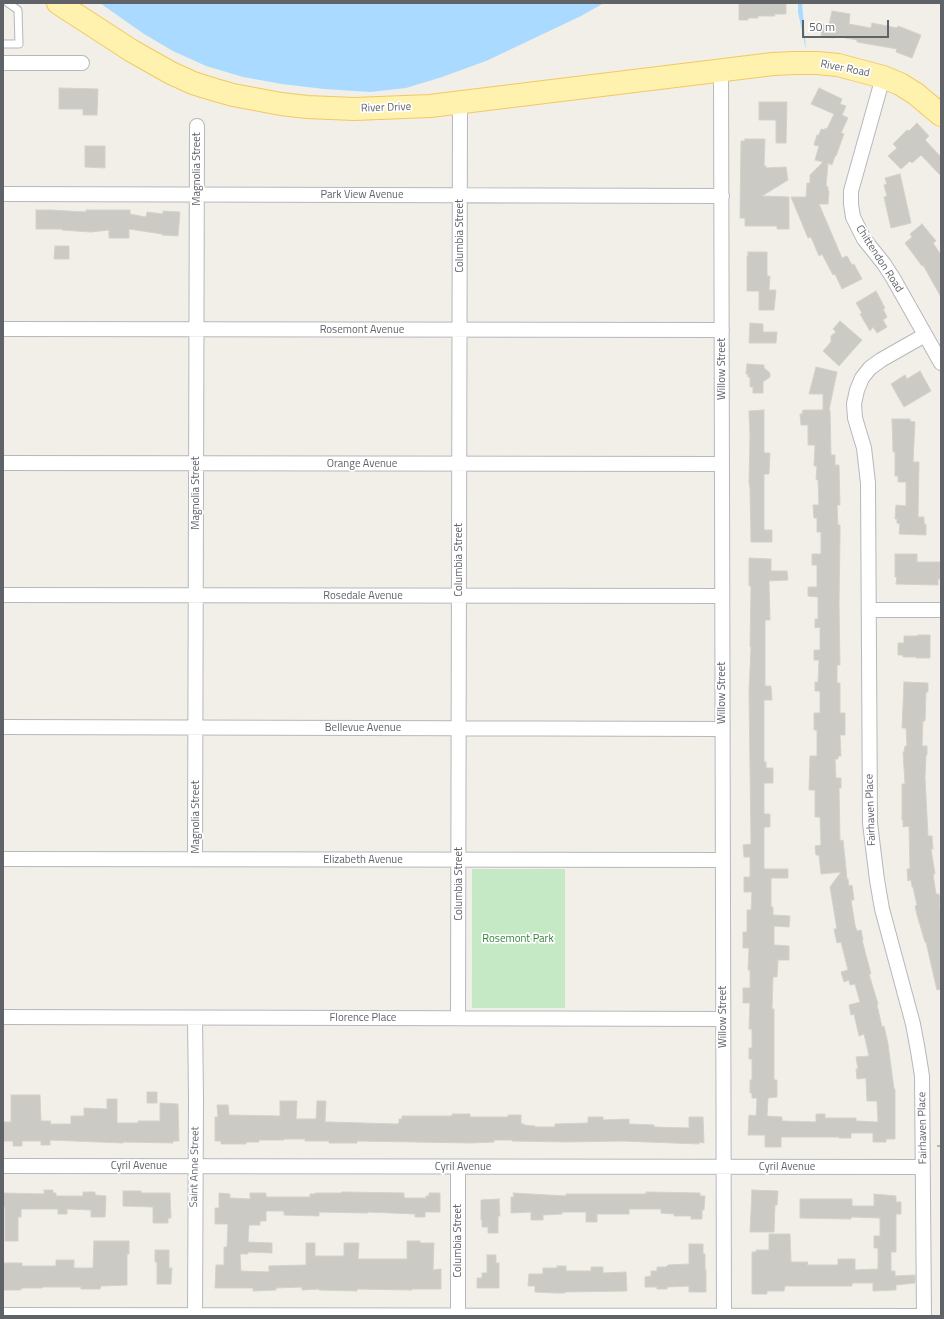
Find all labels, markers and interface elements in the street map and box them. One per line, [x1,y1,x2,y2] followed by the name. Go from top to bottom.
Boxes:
[804,12,891,38] scale bar
[809,17,835,36] text: 50 m
[819,58,871,80] street label: River Road
[361,101,411,115] street label: River Drive
[190,132,204,206] street label: Magnolia Street
[321,188,403,202] street label: Park View Avenue
[453,199,467,273] street label: Columbia Street
[852,223,906,295] street label: Chittendon Road
[320,323,404,337] street label: Rosemont Avenue
[715,338,729,400] street label: Willow Street
[189,456,203,530] street label: Magnolia Street
[327,457,397,471] street label: Orange Avenue
[452,523,466,597] street label: Columbia Street
[323,589,403,603] street label: Rosedale Avenue
[715,662,729,724] street label: Willow Street
[325,721,401,735] street label: Bellevue Avenue
[863,774,879,846] street label: Fairhaven Place
[189,780,203,854] street label: Magnolia Street
[452,847,466,921] street label: Columbia Street
[323,853,403,867] street label: Elizabeth Avenue
[482,932,554,946] park label: Rosemont Park
[716,986,730,1048] street label: Willow Street
[330,1011,396,1025] street label: Florence Place
[916,1092,930,1164] street label: Fairhaven Place
[188,1127,202,1207] street label: Saint Anne Street
[111,1159,167,1173] street label: Cyril Avenue
[435,1160,491,1174] street label: Cyril Avenue
[759,1160,815,1174] street label: Cyril Avenue
[451,1204,465,1278] street label: Columbia Street

